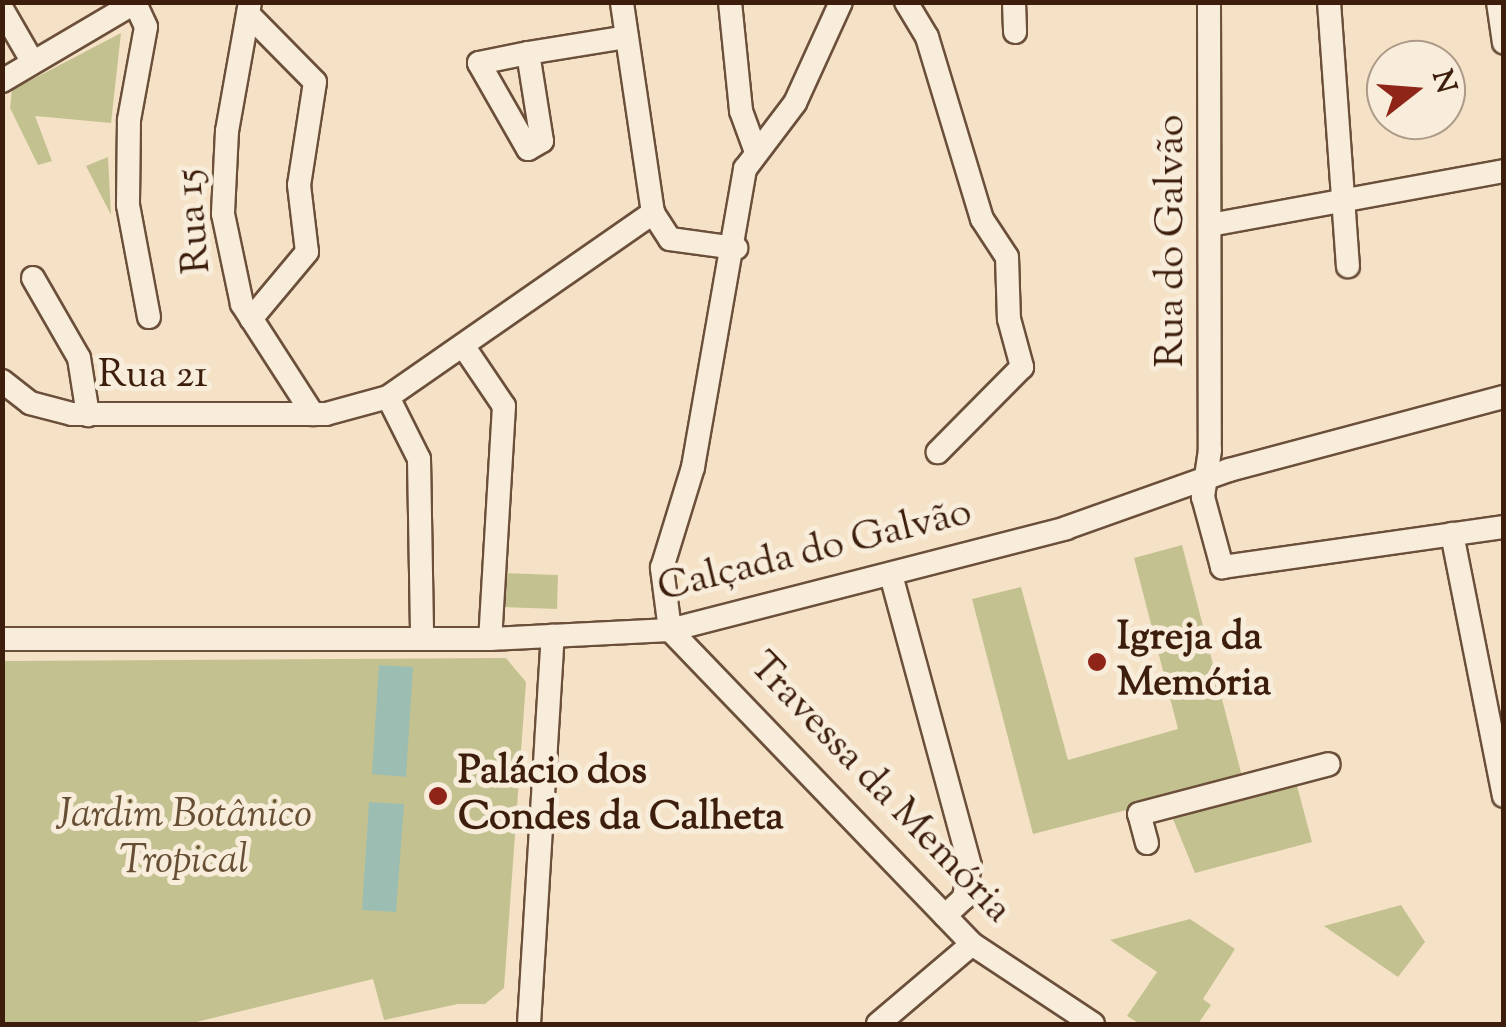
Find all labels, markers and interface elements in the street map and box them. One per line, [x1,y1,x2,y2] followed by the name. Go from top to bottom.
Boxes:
[1366,40,1466,140] north arrow
[1420,65,1465,98] text: N
[1149,115,1197,367] street label: Rua do Galvão
[167,167,223,275] street label: Rua 15
[98,353,208,401] street label: Rua 21
[653,490,977,614] street label: Calçada do Galvão
[1117,615,1271,709] place label: Igreja da Memória
[737,644,1021,934] street label: Travessa da Memória
[1086,651,1108,673] marker: Igreja da Memória
[458,749,784,843] place label: Palácio dos Condes da Calheta
[427,785,449,807] marker: Palácio dos Condes da Calheta
[56,793,312,887] park label: Jardim Botânico Tropical

